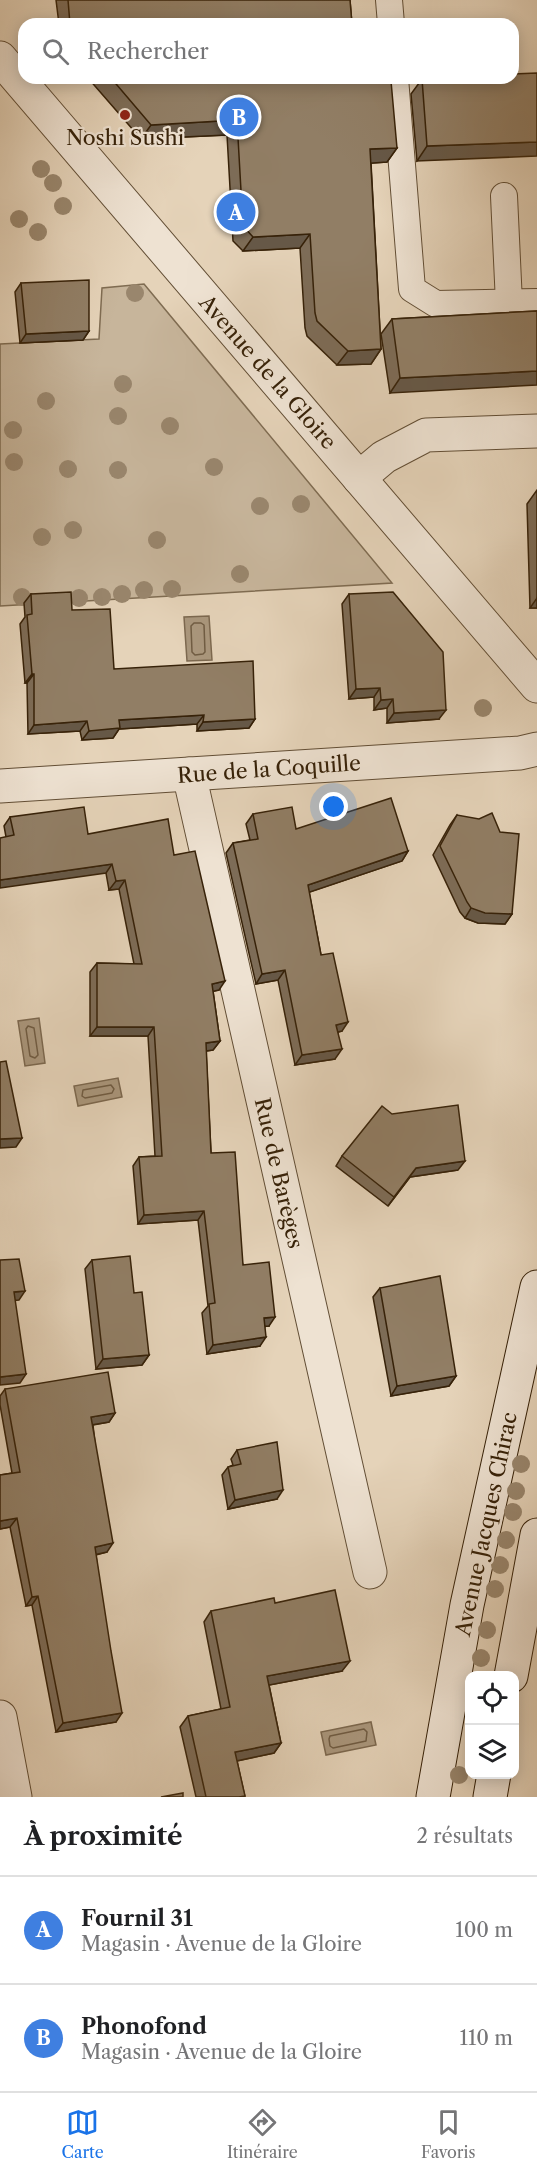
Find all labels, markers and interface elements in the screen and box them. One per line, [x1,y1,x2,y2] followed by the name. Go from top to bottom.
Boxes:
[18,18,519,84] search box
[39,35,72,68] icon: search
[87,38,209,65] text: Rechercher
[220,94,258,140] pin: B
[118,108,132,122] marker: Noshi Sushi
[66,125,184,150] place label: Noshi Sushi
[216,190,256,234] pin: A
[194,289,342,454] street label: Avenue de la Gloire
[176,750,362,788] street label: Rue de la Coquille
[319,792,348,821] your location
[250,1095,308,1251] street label: Rue de Barèges
[450,1410,522,1639] street label: Avenue Jacques Chirac
[465,1671,519,1779] map controls
[465,1671,519,1725] button: locate
[465,1725,519,1779] button: layers
[24,1820,183,1852] text: À proximité
[416,1824,513,1848] text: 2 résultats
[81,1905,193,1932] text: Fournil 31
[36,1918,51,1942] text: A
[455,1918,513,1942] text: 100 m
[81,1932,362,1956] text: Magasin · Avenue de la Gloire
[81,2013,207,2040] text: Phonofond
[36,2026,51,2050] text: B
[460,2026,513,2050] text: 110 m
[81,2040,362,2064] text: Magasin · Avenue de la Gloire
[62,2106,104,2162] tab: Carte
[227,2106,298,2162] tab: Itinéraire
[421,2106,475,2162] tab: Favoris

